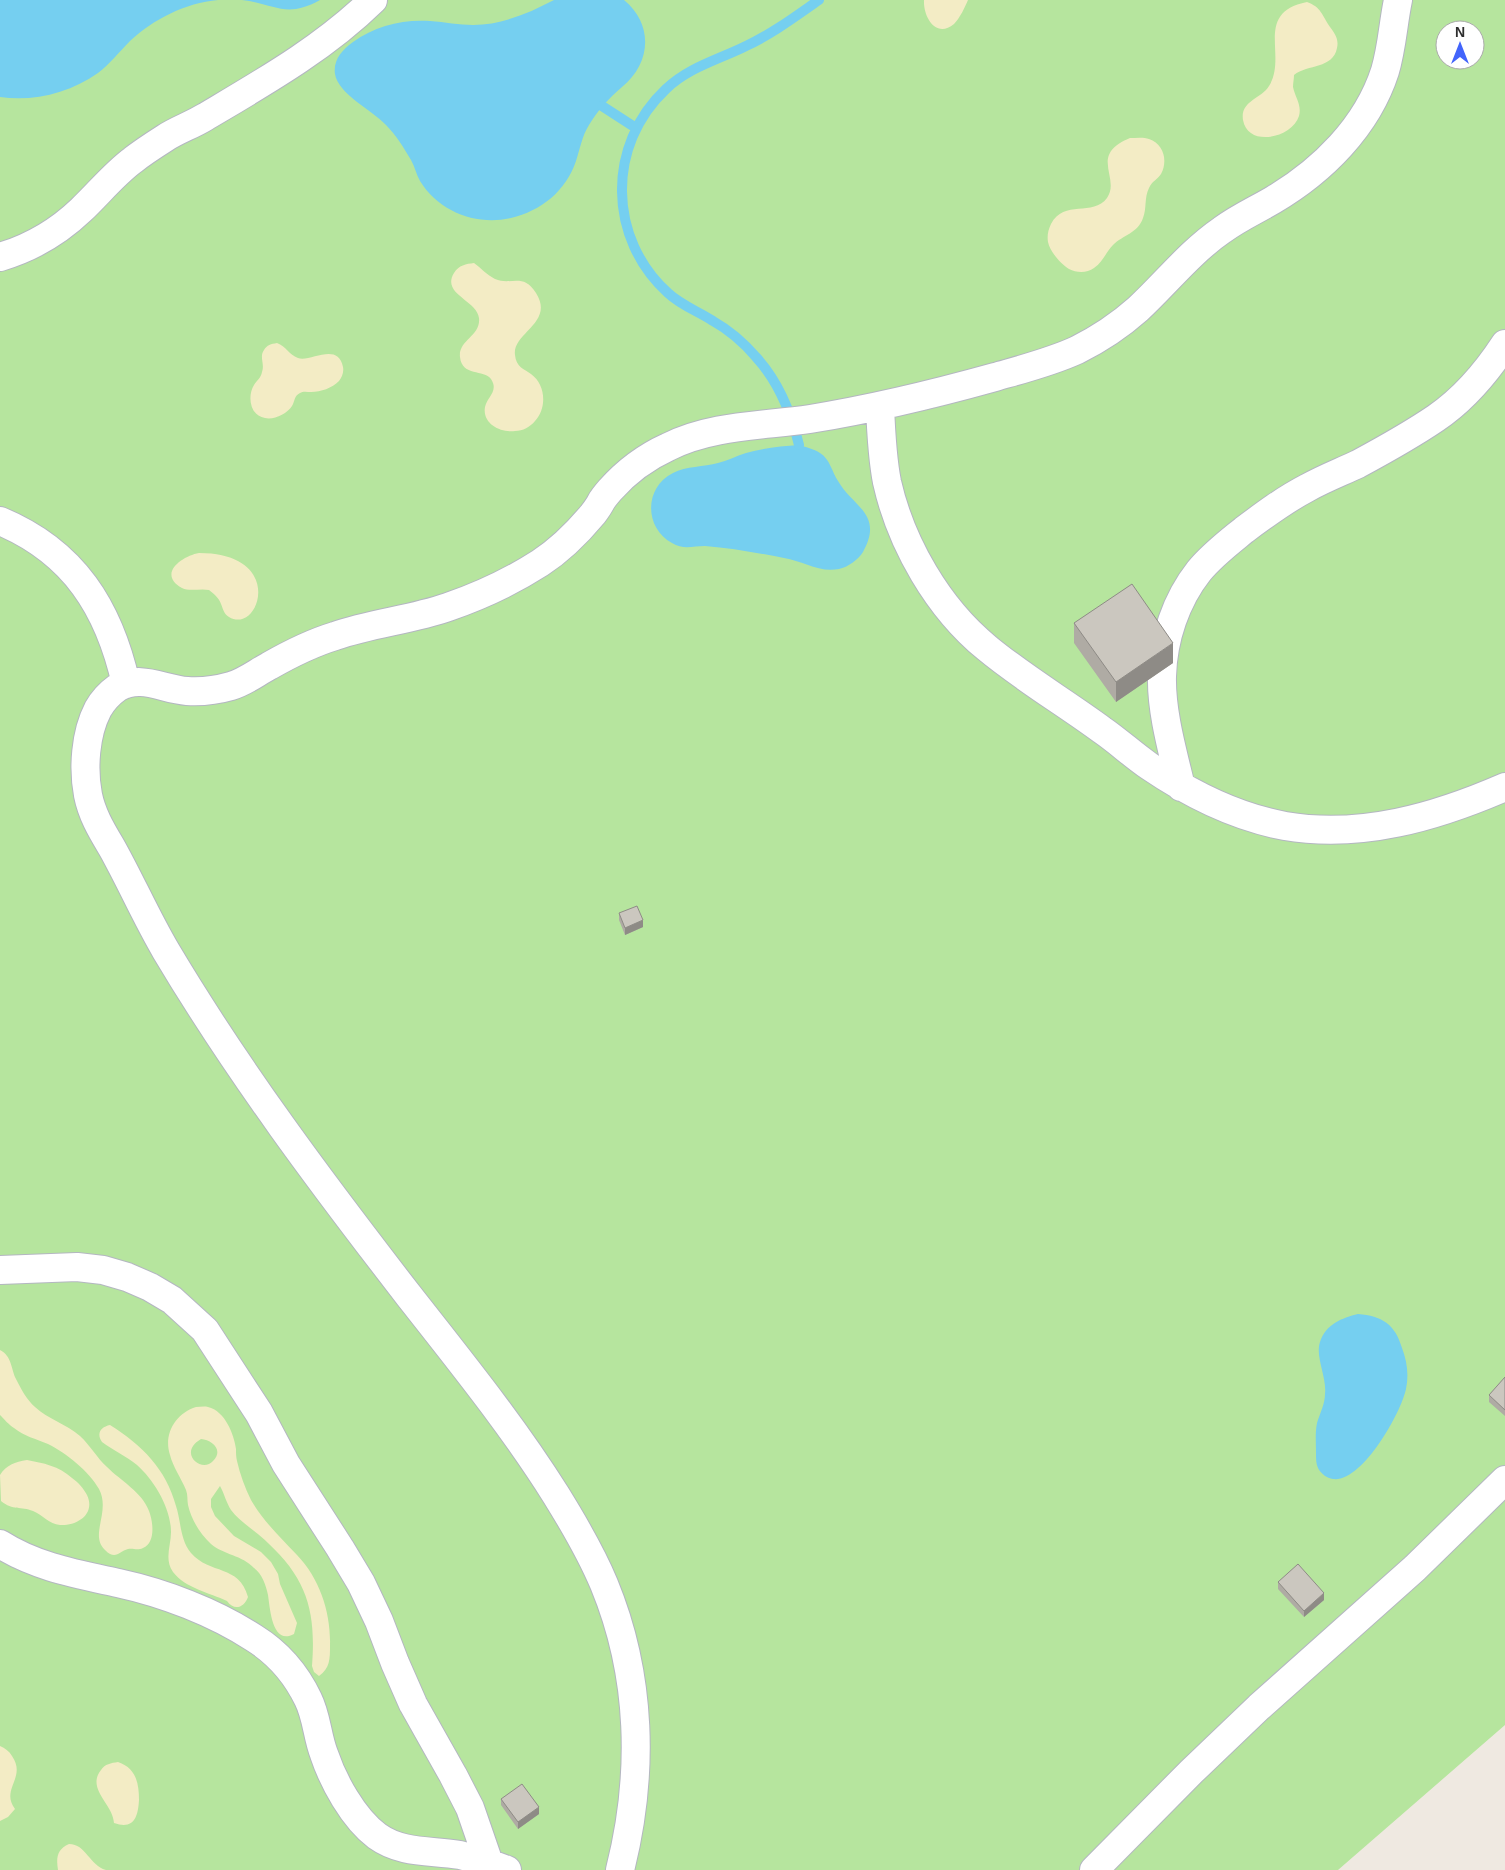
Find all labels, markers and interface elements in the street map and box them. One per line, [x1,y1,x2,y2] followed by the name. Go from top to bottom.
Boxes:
[1435,20,1485,70] north arrow
[1455,24,1465,40] text: N

